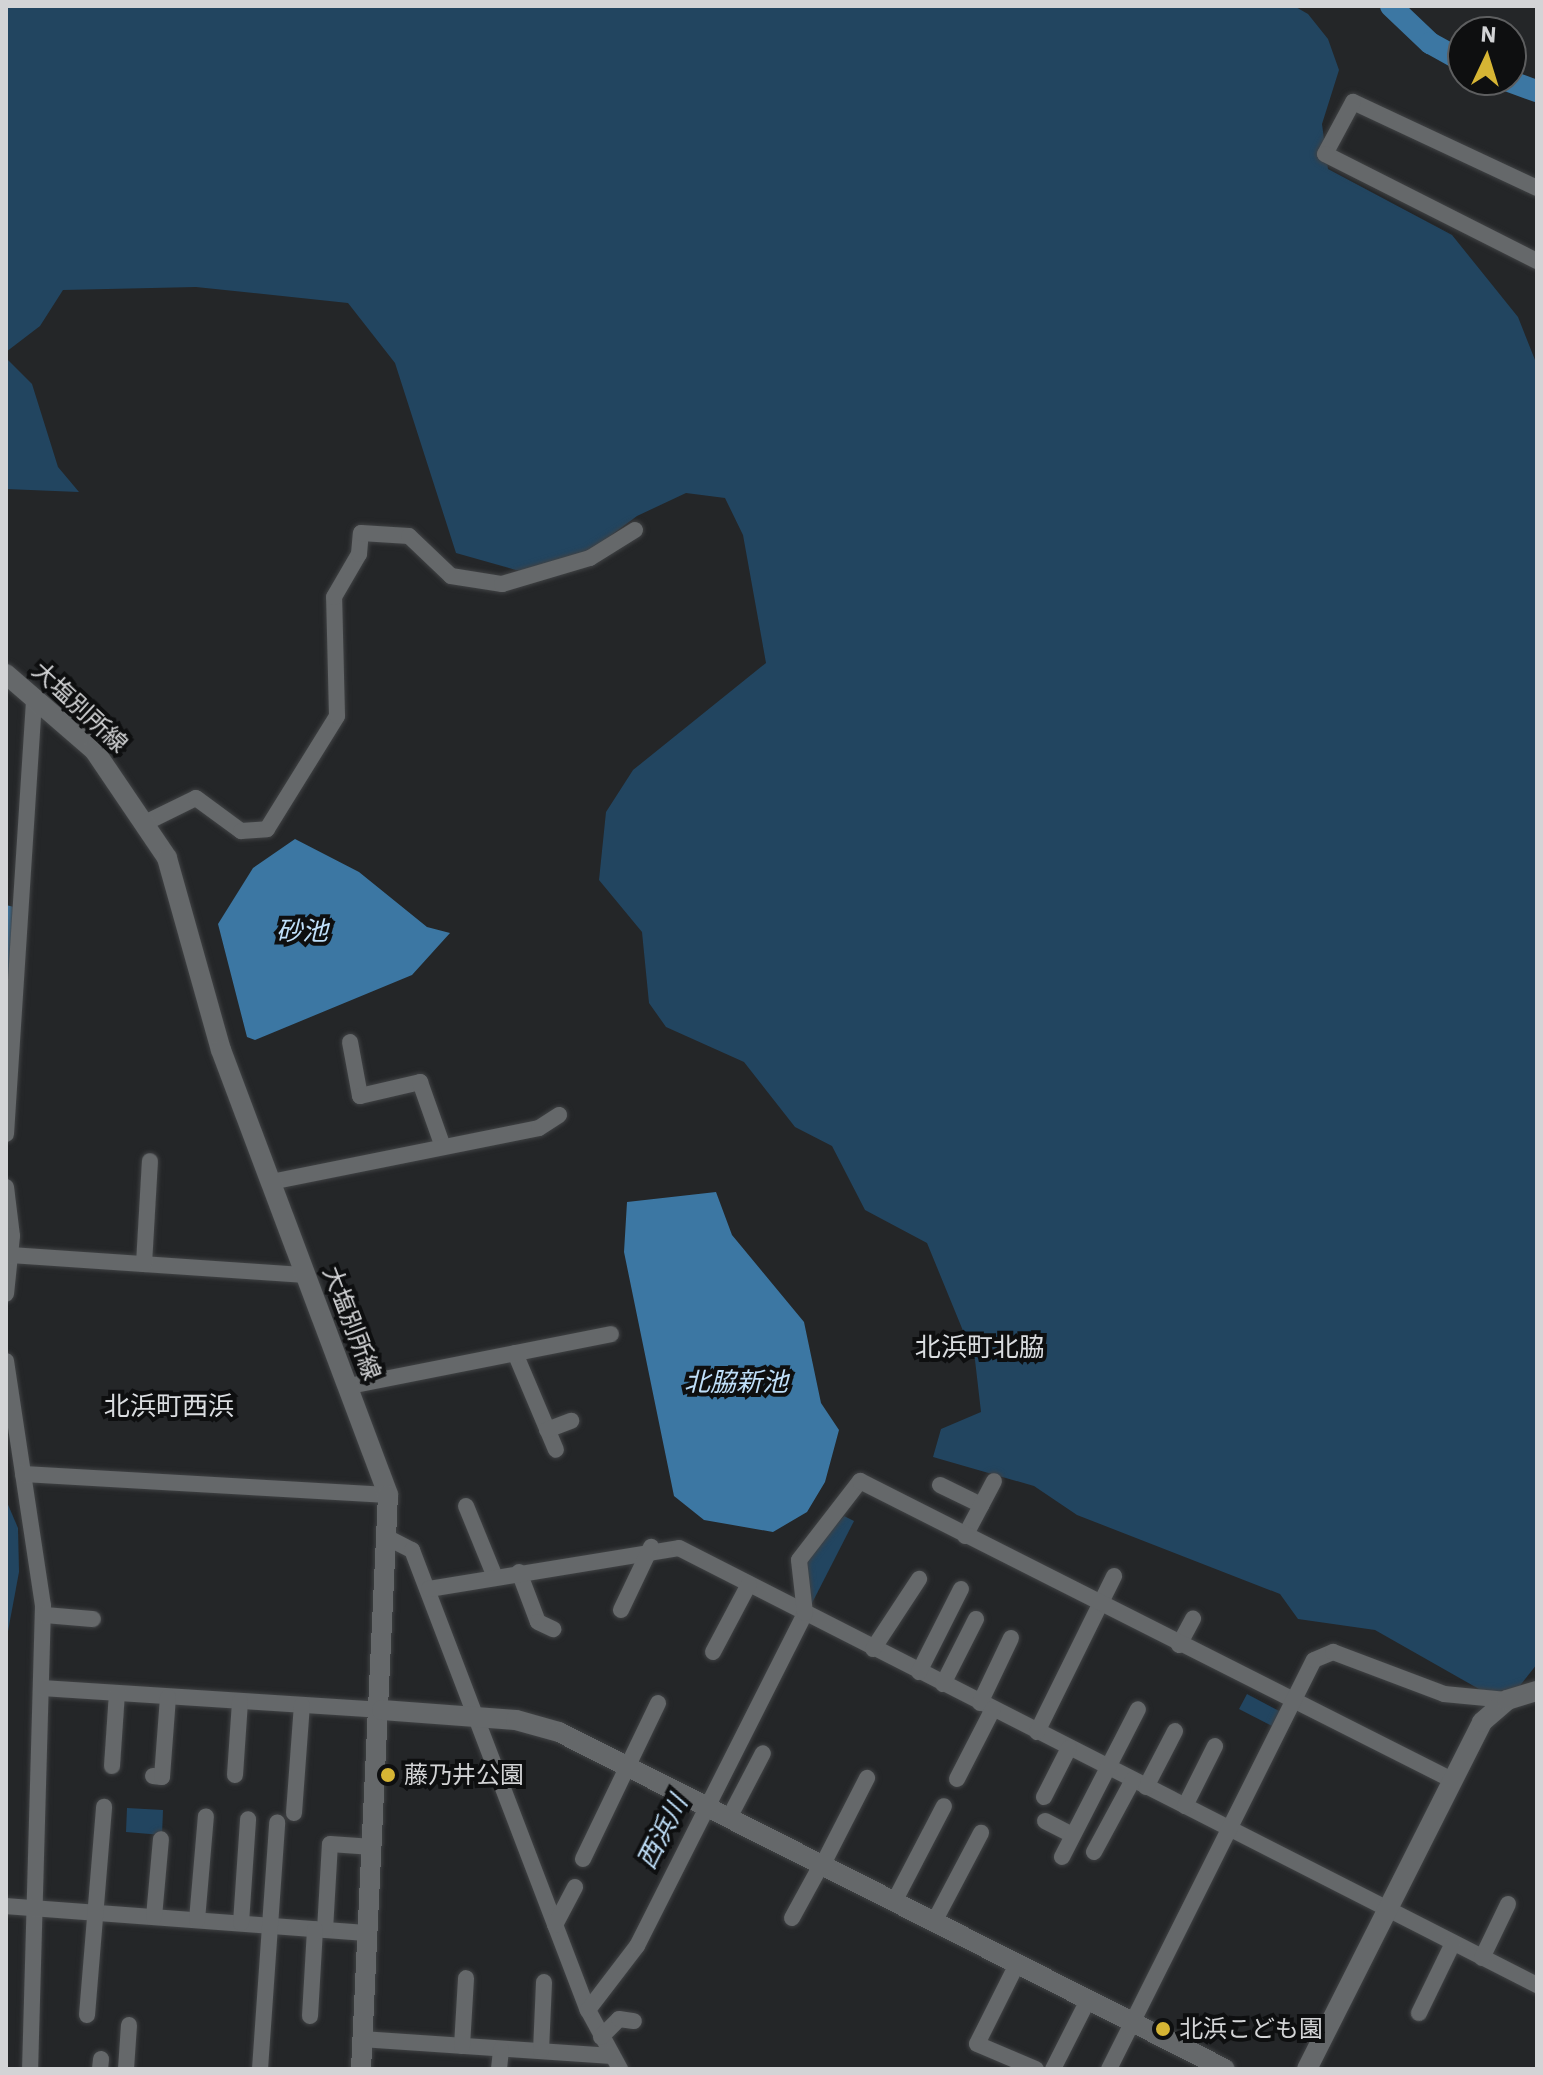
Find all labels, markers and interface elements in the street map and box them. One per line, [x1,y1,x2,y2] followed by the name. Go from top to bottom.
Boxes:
[1447,16,1527,96] north arrow
[1480,19,1498,49] text: N
[26,656,134,758] street label: 大塩別所線
[276,915,328,947] water label: 砂池
[317,1262,387,1384] street label: 大塩別所線
[915,1331,1045,1363] district label: 北浜町北脇
[684,1366,788,1398] water label: 北脇新池
[104,1390,234,1422] district label: 北浜町西浜
[404,1761,524,1789] place label: 藤乃井公園
[379,1766,397,1784] marker: 藤乃井公園
[630,1790,694,1874] water label: 西浜川
[1179,2015,1323,2043] place label: 北浜こども園
[1154,2020,1172,2038] marker: 北浜こども園

